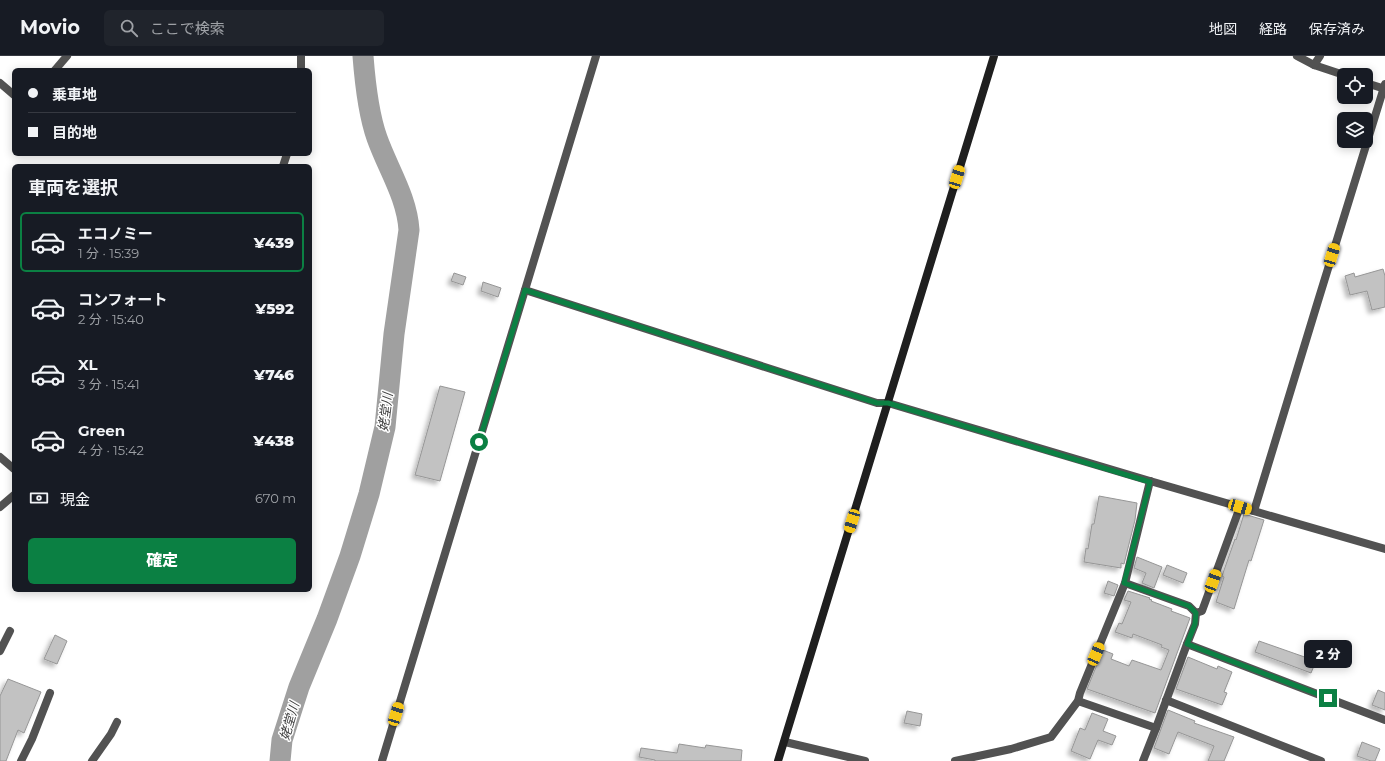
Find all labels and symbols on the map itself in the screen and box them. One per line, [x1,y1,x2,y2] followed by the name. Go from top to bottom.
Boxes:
[948,164,966,190] car
[1323,242,1341,268] car
[375,390,396,432] water label: 姥堂川
[470,433,488,451] route start
[1227,498,1253,516] car
[843,508,861,534] car
[1203,568,1223,594] car
[1304,640,1352,668] callout: 2 分
[1086,641,1106,667] car
[1319,689,1337,707] route end
[276,698,303,742] water label: 姥堂川
[387,701,405,727] car

